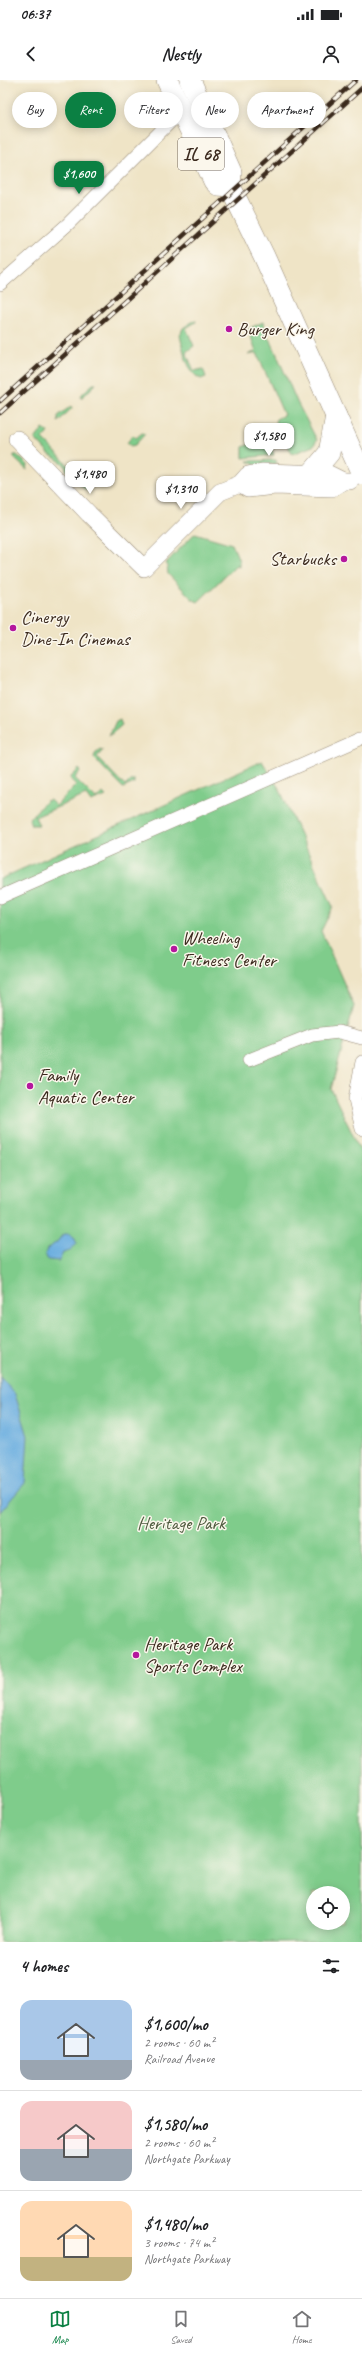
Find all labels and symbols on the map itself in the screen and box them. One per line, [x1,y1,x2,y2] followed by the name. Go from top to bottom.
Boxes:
[178,138,224,170] road number: IL 68
[46,161,112,195] pin: $1,600
[237,317,315,341] place label: Burger King
[224,324,234,334] marker: Burger King
[236,423,302,457] pin: $1,580
[57,461,123,495] pin: $1,480
[148,476,214,510] pin: $1,310
[269,547,338,571] place label: Starbucks
[339,554,349,564] marker: Starbucks
[21,605,132,651] place label: Cinergy Dine-In Cinemas
[8,623,18,633] marker: Cinergy Dine-In Cinemas
[182,926,278,972] place label: Wheeling Fitness Center
[169,944,179,954] marker: Wheeling Fitness Center
[38,1063,136,1109] place label: Family Aquatic Center
[25,1081,35,1091] marker: Family Aquatic Center
[137,1511,226,1535] park label: Heritage Park
[144,1632,243,1678] place label: Heritage Park Sports Complex
[131,1650,141,1660] marker: Heritage Park Sports Complex

